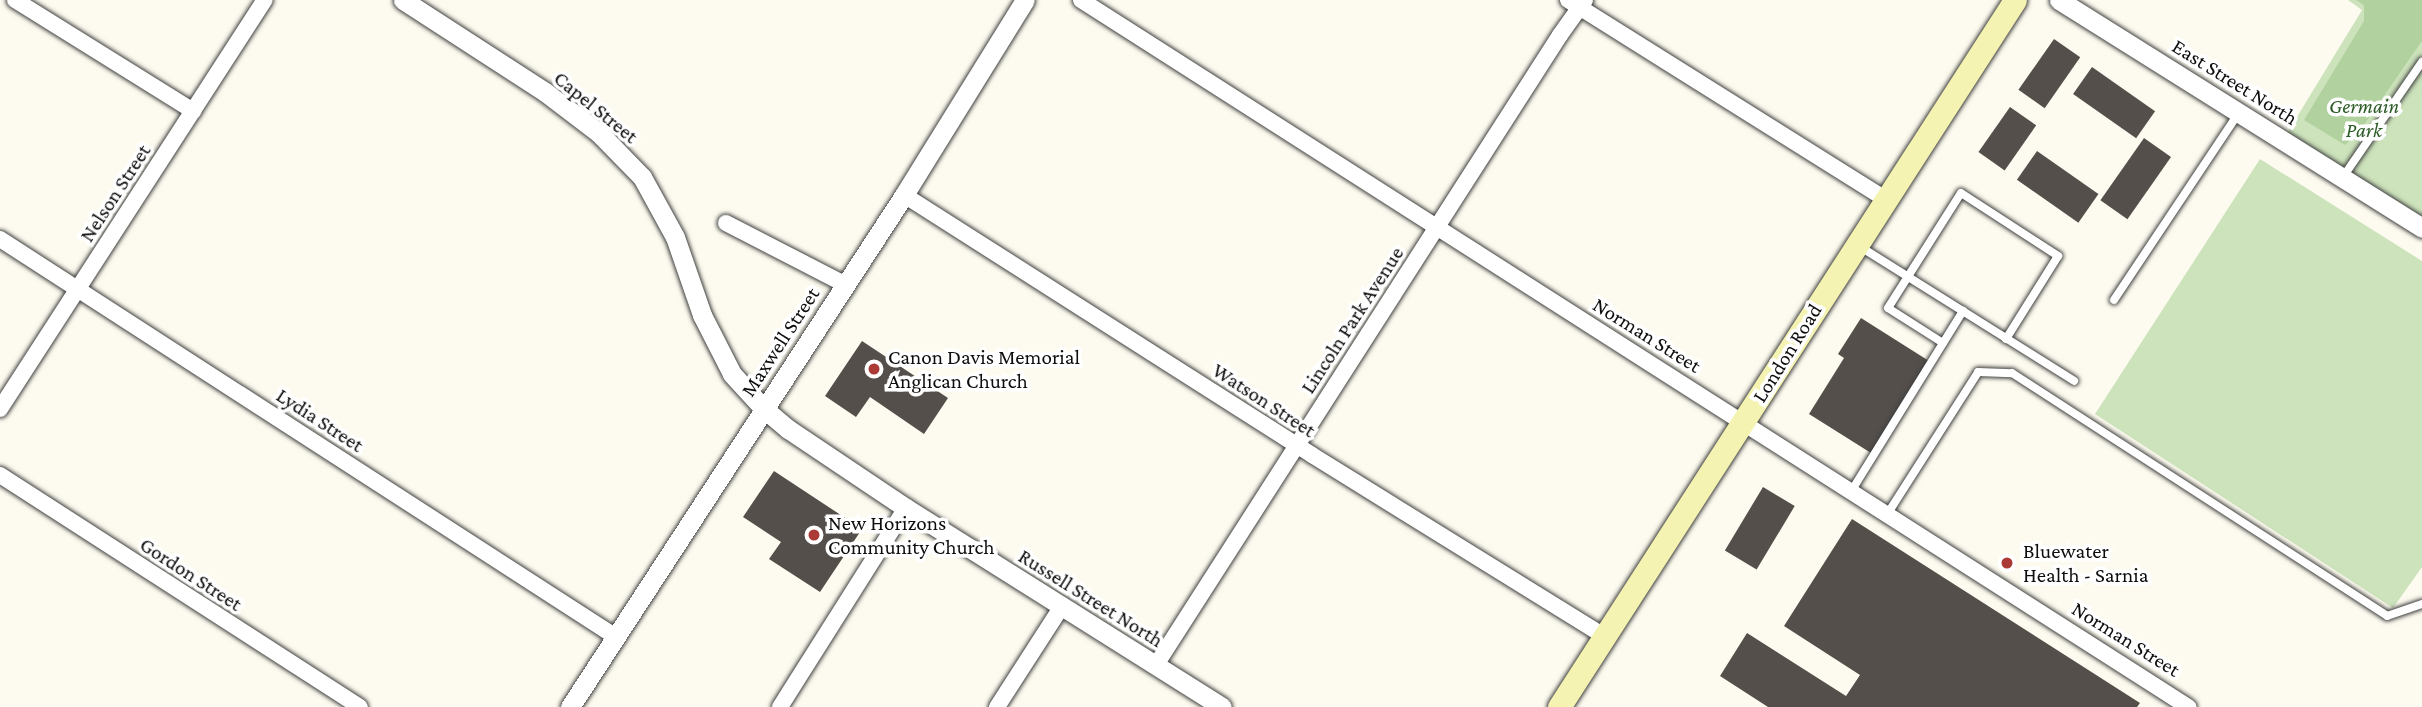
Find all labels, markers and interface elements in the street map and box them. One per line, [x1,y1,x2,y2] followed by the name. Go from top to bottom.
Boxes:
[2168,33,2302,131] street label: East Street North
[549,65,643,149] street label: Capel Street
[2329,93,2399,143] park label: Germain Park
[74,139,156,247] street label: Nelson Street
[1295,242,1409,398] street label: Lincoln Park Avenue
[735,283,825,401] street label: Maxwell Street
[1588,292,1706,378] street label: Norman Street
[1747,299,1827,407] street label: London Road
[888,344,1080,394] place label: Canon Davis Memorial Anglican Church
[1208,357,1320,443] street label: Watson Street
[866,361,882,377] marker: Canon Davis Memorial Anglican Church
[272,383,368,457] street label: Lydia Street
[828,510,995,560] place label: New Horizons Community Church
[806,527,822,543] marker: New Horizons Community Church
[135,532,247,616] street label: Gordon Street
[2023,538,2149,588] place label: Bluewater Health - Sarnia
[1014,543,1168,653] street label: Russell Street North
[1997,553,2017,573] marker: Bluewater Health - Sarnia
[2067,596,2185,682] street label: Norman Street

